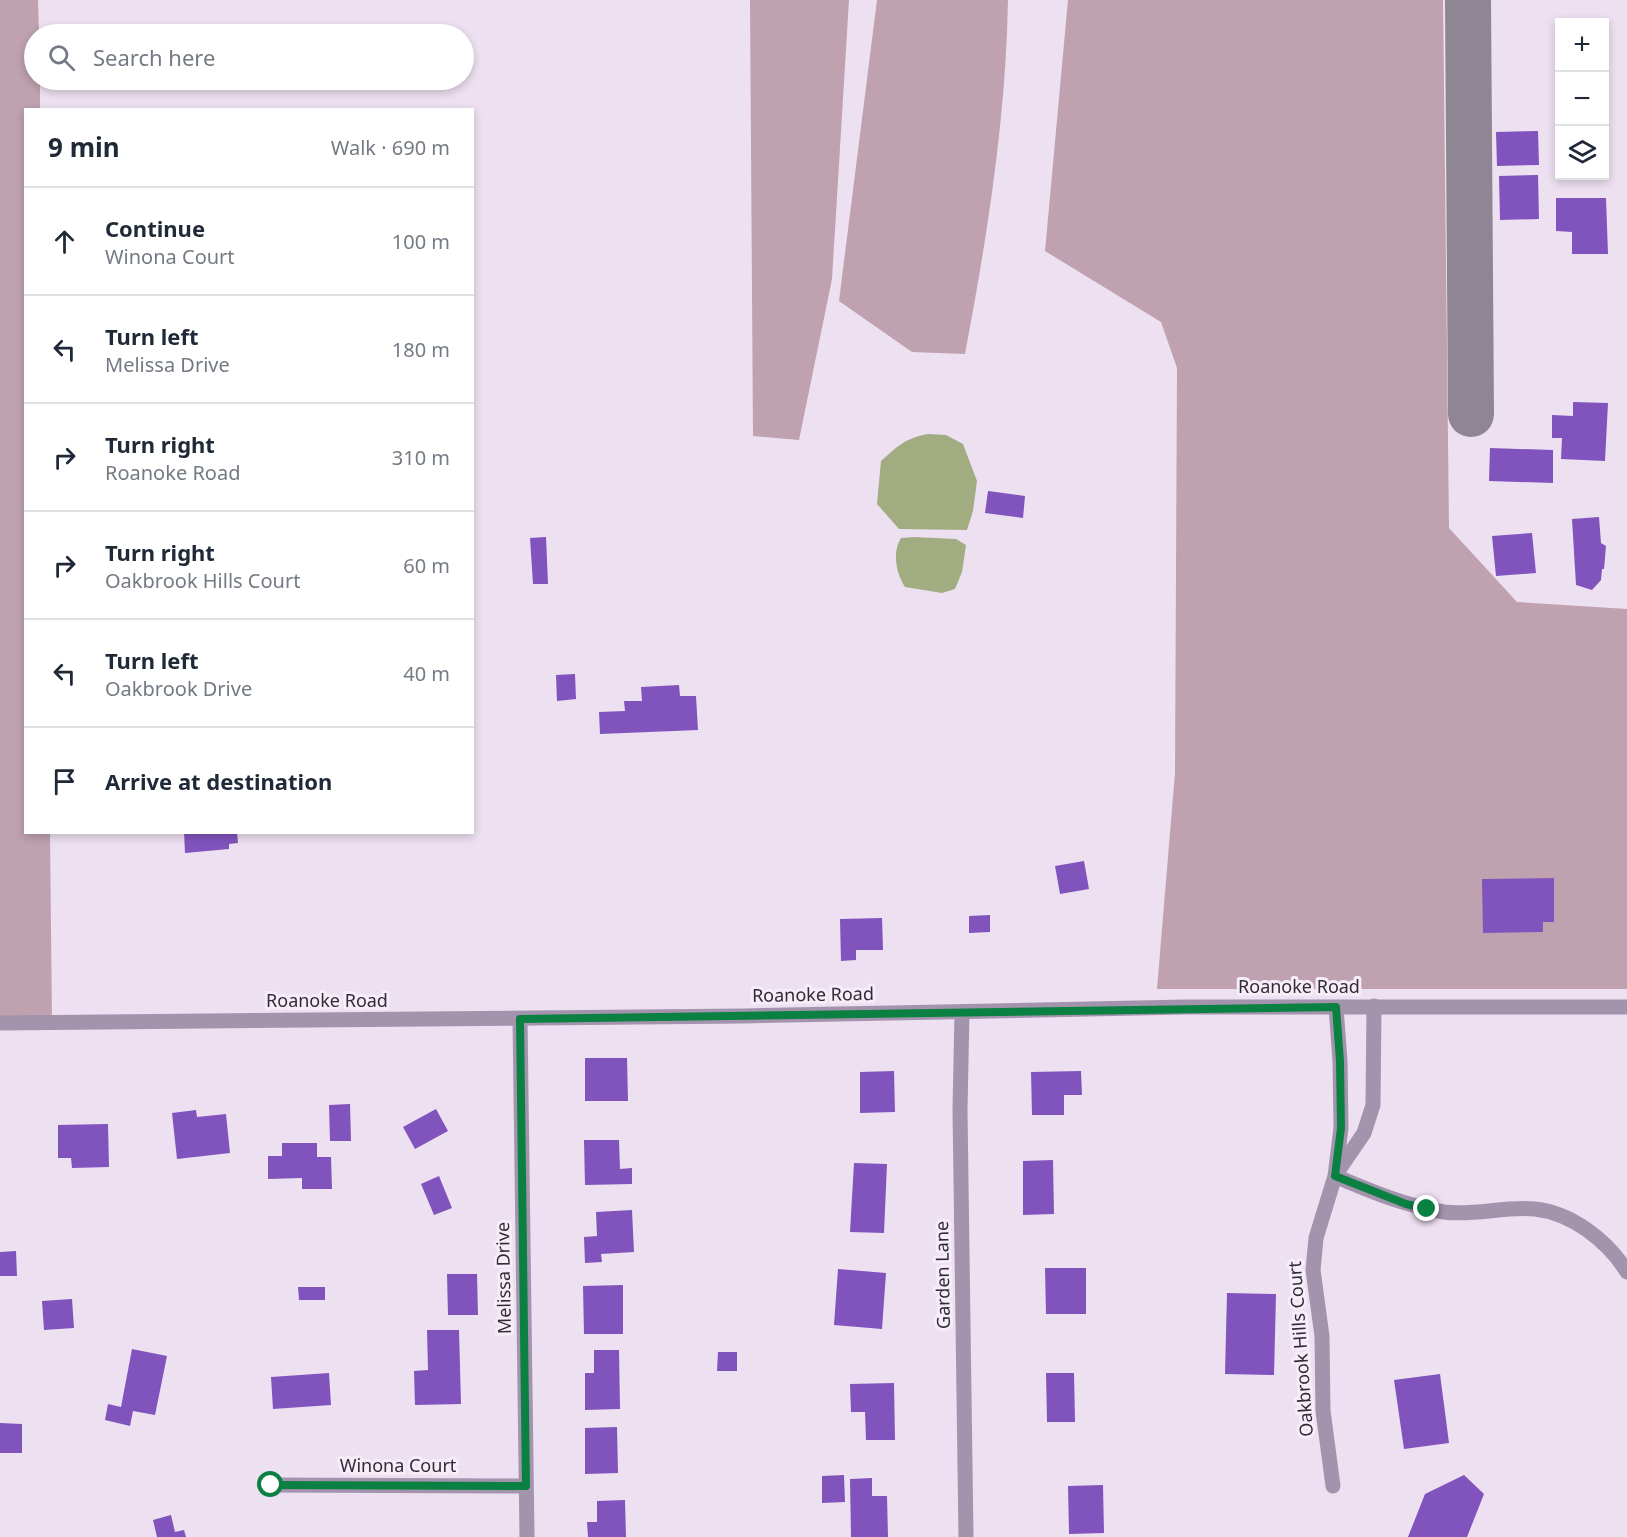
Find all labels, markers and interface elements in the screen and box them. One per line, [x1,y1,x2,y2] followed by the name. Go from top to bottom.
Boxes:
[1555,18,1609,180] map controls
[1555,18,1609,72] button: +
[24,24,474,90] search box
[45,41,78,74] icon: search
[93,42,215,72] text: Search here
[1555,72,1609,126] button: −
[1555,126,1609,180] button: layers
[48,129,120,165] text: 9 min
[331,134,450,161] text: Walk · 690 m
[105,213,205,243] text: Continue
[48,225,81,258] icon: ahead
[392,228,450,255] text: 100 m
[105,243,235,270] text: Winona Court
[105,321,199,351] text: Turn left
[48,333,81,366] icon: left
[392,336,450,363] text: 180 m
[105,351,230,378] text: Melissa Drive
[105,429,215,459] text: Turn right
[48,441,81,474] icon: right
[392,444,450,471] text: 310 m
[105,459,240,486] text: Roanoke Road
[105,537,215,567] text: Turn right
[48,549,81,582] icon: right
[403,552,450,579] text: 60 m
[105,567,300,594] text: Oakbrook Hills Court
[105,645,199,675] text: Turn left
[48,657,81,690] icon: left
[403,660,450,687] text: 40 m
[105,675,252,702] text: Oakbrook Drive
[48,765,81,798] icon: arrive
[105,766,332,796] text: Arrive at destination
[1238,974,1360,998] street label: Roanoke Road
[752,981,874,1007] street label: Roanoke Road
[266,988,388,1012] street label: Roanoke Road
[1413,1195,1439,1221] route end
[929,1221,955,1329] street label: Garden Lane
[490,1222,516,1334] street label: Melissa Drive
[1282,1260,1318,1438] street label: Oakbrook Hills Court
[340,1453,457,1477] street label: Winona Court
[257,1471,283,1497] route start

